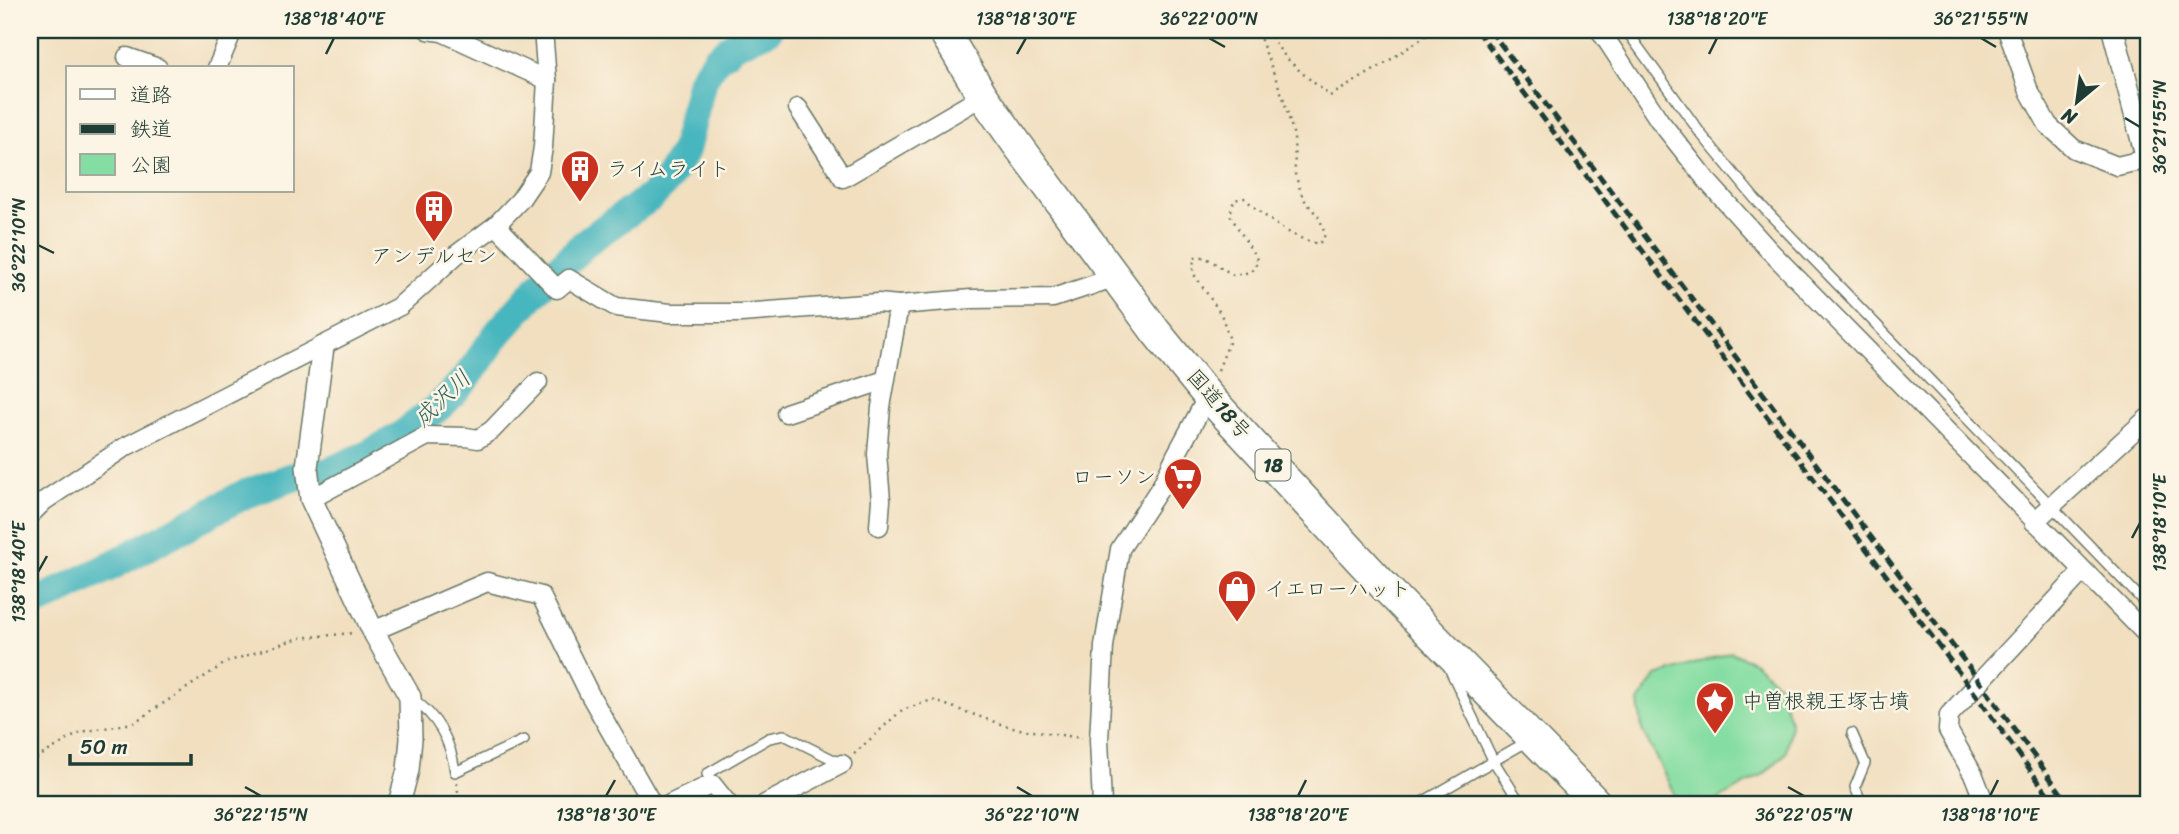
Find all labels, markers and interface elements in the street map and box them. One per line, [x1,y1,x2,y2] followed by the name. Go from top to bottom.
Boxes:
[283,3,386,35] text: 138°18'40"E
[976,3,1077,35] text: 138°18'30"E
[1160,3,1259,35] text: 36°22'00"N
[1667,3,1768,35] text: 138°18'20"E
[1934,3,2029,35] text: 36°21'55"N
[66,66,294,192] legend
[2042,66,2112,136] north arrow
[130,76,172,114] text: 道路
[2144,79,2176,174] text: 36°21'55"N
[2055,98,2084,135] text: N
[130,110,172,148] text: 鉄道
[130,146,172,184] text: 公園
[559,148,601,203] building icon: ライムライト
[607,150,730,188] place label: ライムライト
[413,188,455,243] building icon: アンデルセン
[3,197,35,292] text: 36°22'10"N
[371,237,497,275] place label: アンデルセン
[403,360,481,437] water label: 成沢川
[1177,360,1261,448] street label: 国道18号
[1256,450,1290,480] road number: 18
[1162,456,1204,511] supermarket icon: ローソン
[1072,458,1156,496] place label: ローソン
[2144,473,2176,572] text: 138°18'10"E
[3,520,35,623] text: 138°18'40"E
[1216,568,1258,623] shop icon: イエローハット
[1264,570,1411,608] place label: イエローハット
[1694,680,1736,735] place icon: 中曽根親王塚古墳
[1742,682,1910,720] place label: 中曽根親王塚古墳
[70,722,191,766] scale bar
[80,728,128,766] text: 50 m
[214,799,308,831] text: 36°22'15"N
[556,799,657,831] text: 138°18'30"E
[985,799,1080,831] text: 36°22'10"N
[1248,799,1349,831] text: 138°18'20"E
[1755,799,1853,831] text: 36°22'05"N
[1941,799,2040,831] text: 138°18'10"E

